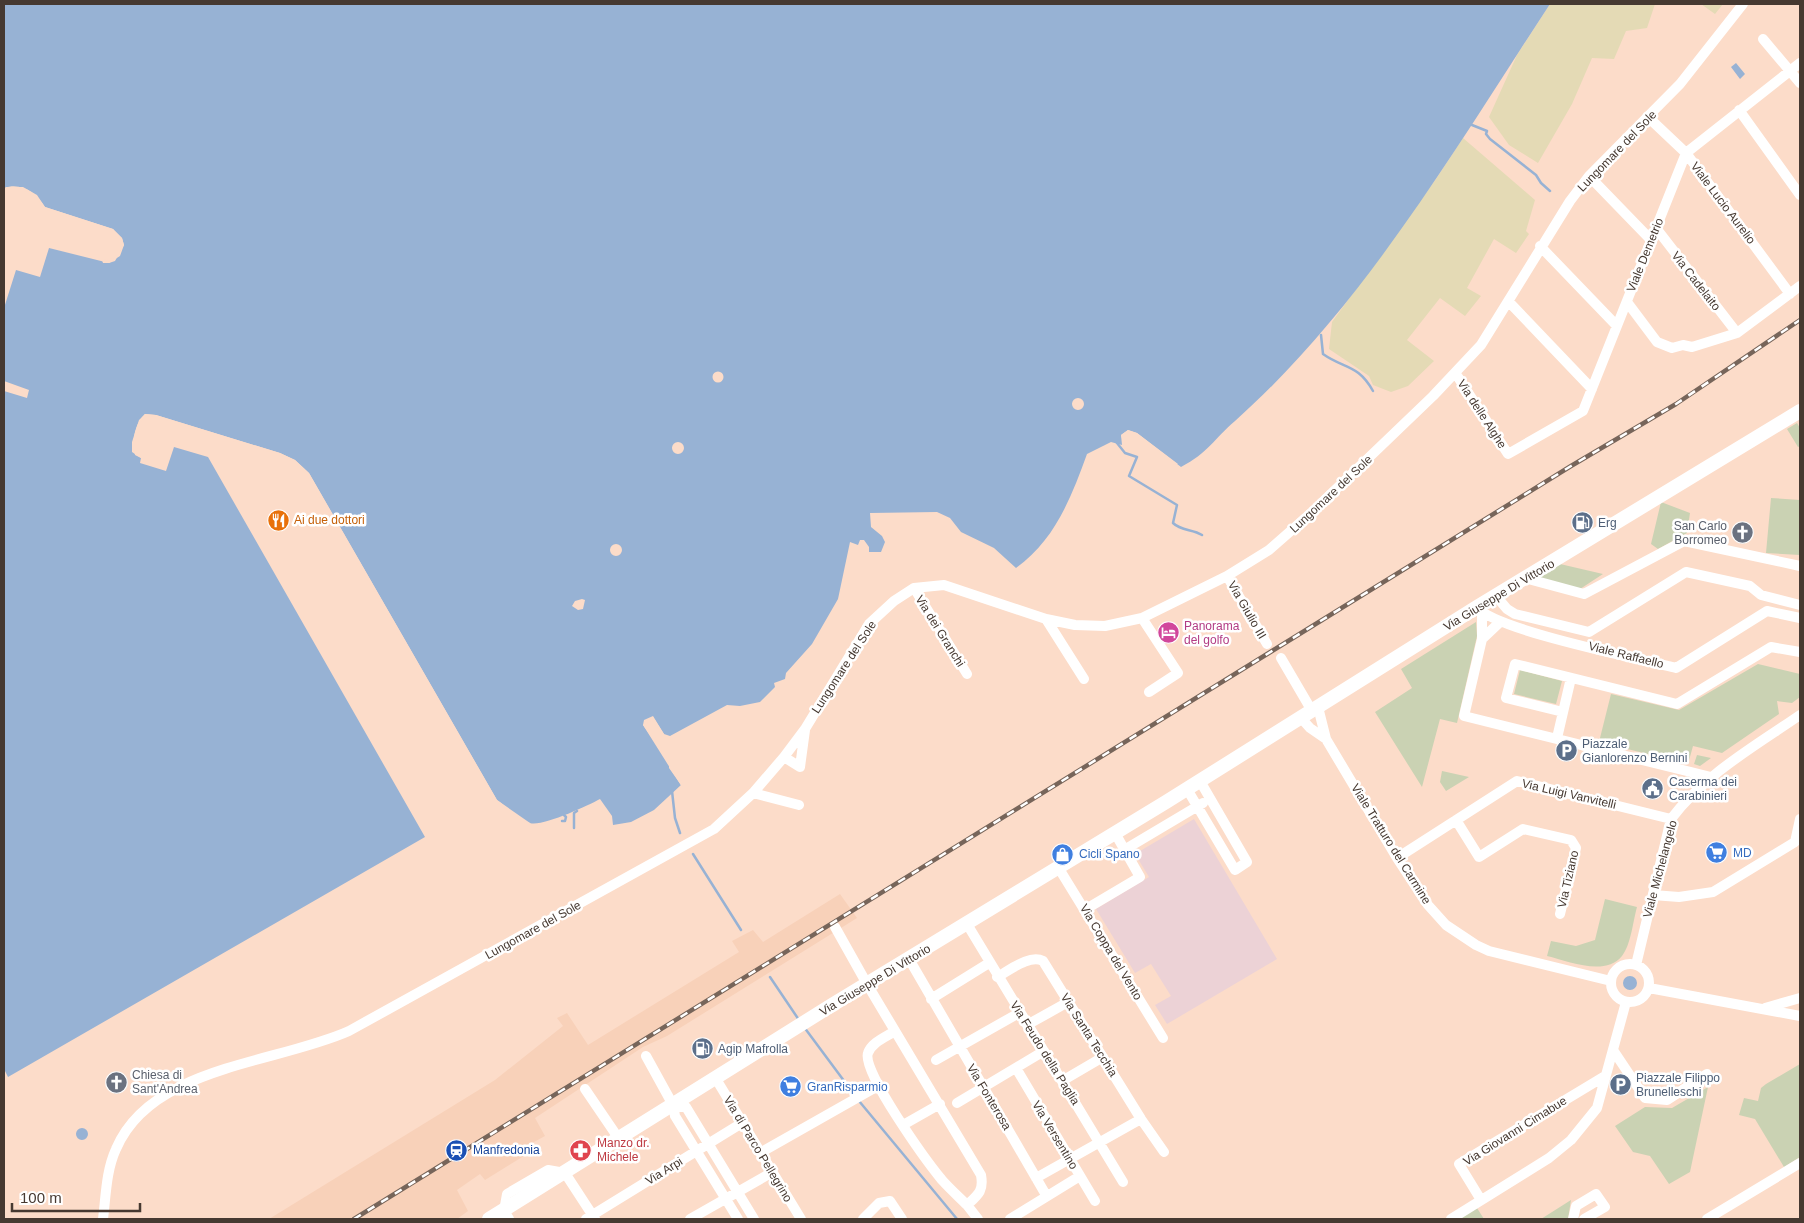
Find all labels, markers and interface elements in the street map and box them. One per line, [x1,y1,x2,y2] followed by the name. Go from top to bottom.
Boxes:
[1575,107,1660,194] street label: Lungomare del Sole
[1688,159,1758,247] street label: Viale Lucio Aurelio
[1624,216,1666,294] street label: Viale Demetrio
[1669,249,1724,314] street label: Via Cadelaito
[1455,377,1510,451] street label: Via delle Alghe
[1287,452,1375,536] street label: Lungomare del Sole
[266,508,290,532] restaurant icon: Ai due dottori
[1570,511,1594,535] fuel station icon: Erg
[294,513,365,527] place label: Ai due dottori
[1598,516,1617,530] place label: Erg
[1674,519,1727,547] place label: San Carlo Borromeo
[1731,521,1755,545] church icon: San Carlo Borromeo
[1441,556,1557,634] street label: Via Giuseppe Di Vittorio
[1225,579,1269,641] street label: Via Giulio III
[912,593,968,669] street label: Via dei Granchi
[809,618,879,716] street label: Lungomare del Sole
[1184,619,1240,647] place label: Panorama del golfo
[1156,621,1180,645] hotel icon: Panorama del golfo
[1587,639,1665,671] street label: Viale Raffaello
[1582,737,1687,765] place label: Piazzale Gianlorenzo Bernini
[1554,739,1578,763] parking icon: Piazzale Gianlorenzo Bernini
[1669,775,1737,803] place label: Caserma dei Carabinieri
[1521,776,1617,812] street label: Via Luigi Vanvitelli
[1641,777,1665,801] public building icon: Caserma dei Carabinieri
[1348,781,1434,907] street label: Viale Tratturo del Carmine
[1640,818,1680,919] street label: Viale Michelangelo
[1705,841,1729,865] supermarket icon: MD
[1051,842,1075,866] shop icon: Cicli Spano
[1733,846,1752,860] place label: MD
[1079,847,1140,861] place label: Cicli Spano
[1555,849,1581,909] street label: Via Tiziano
[483,898,584,962] street label: Lungomare del Sole
[1077,902,1145,1003] street label: Via Coppa del Vento
[817,941,933,1019] street label: Via Giuseppe Di Vittorio
[1058,991,1120,1080] street label: Via Santa Tecchia
[1007,998,1083,1108] street label: Via Feudo della Paglia
[690,1037,714,1061] fuel station icon: Agip Mafrolla
[718,1042,788,1056] place label: Agip Mafrolla
[964,1061,1014,1133] street label: Via Fonterosa
[132,1068,198,1096] place label: Chiesa di Sant'Andrea
[104,1070,128,1094] church icon: Chiesa di Sant'Andrea
[1636,1071,1720,1099] place label: Piazzale Filippo Brunelleschi
[1608,1073,1632,1097] parking icon: Piazzale Filippo Brunelleschi
[779,1075,803,1099] supermarket icon: GranRisparmio
[807,1080,888,1094] place label: GranRisparmio
[721,1093,795,1205] street label: Via di Parco Pellegrino
[1461,1093,1570,1169] street label: Via Giovanni Cimabue
[1029,1098,1081,1172] street label: Via Versentino
[597,1136,650,1164] place label: Manzo dr. Michele
[445,1138,469,1162] station icon: Manfredonia
[569,1138,593,1162] pharmacy icon: Manzo dr. Michele
[473,1143,540,1157] place label: Manfredonia
[643,1154,685,1188] street label: Via Arpi
[12,1180,140,1212] scale bar
[20,1189,62,1206] text: 100 m

